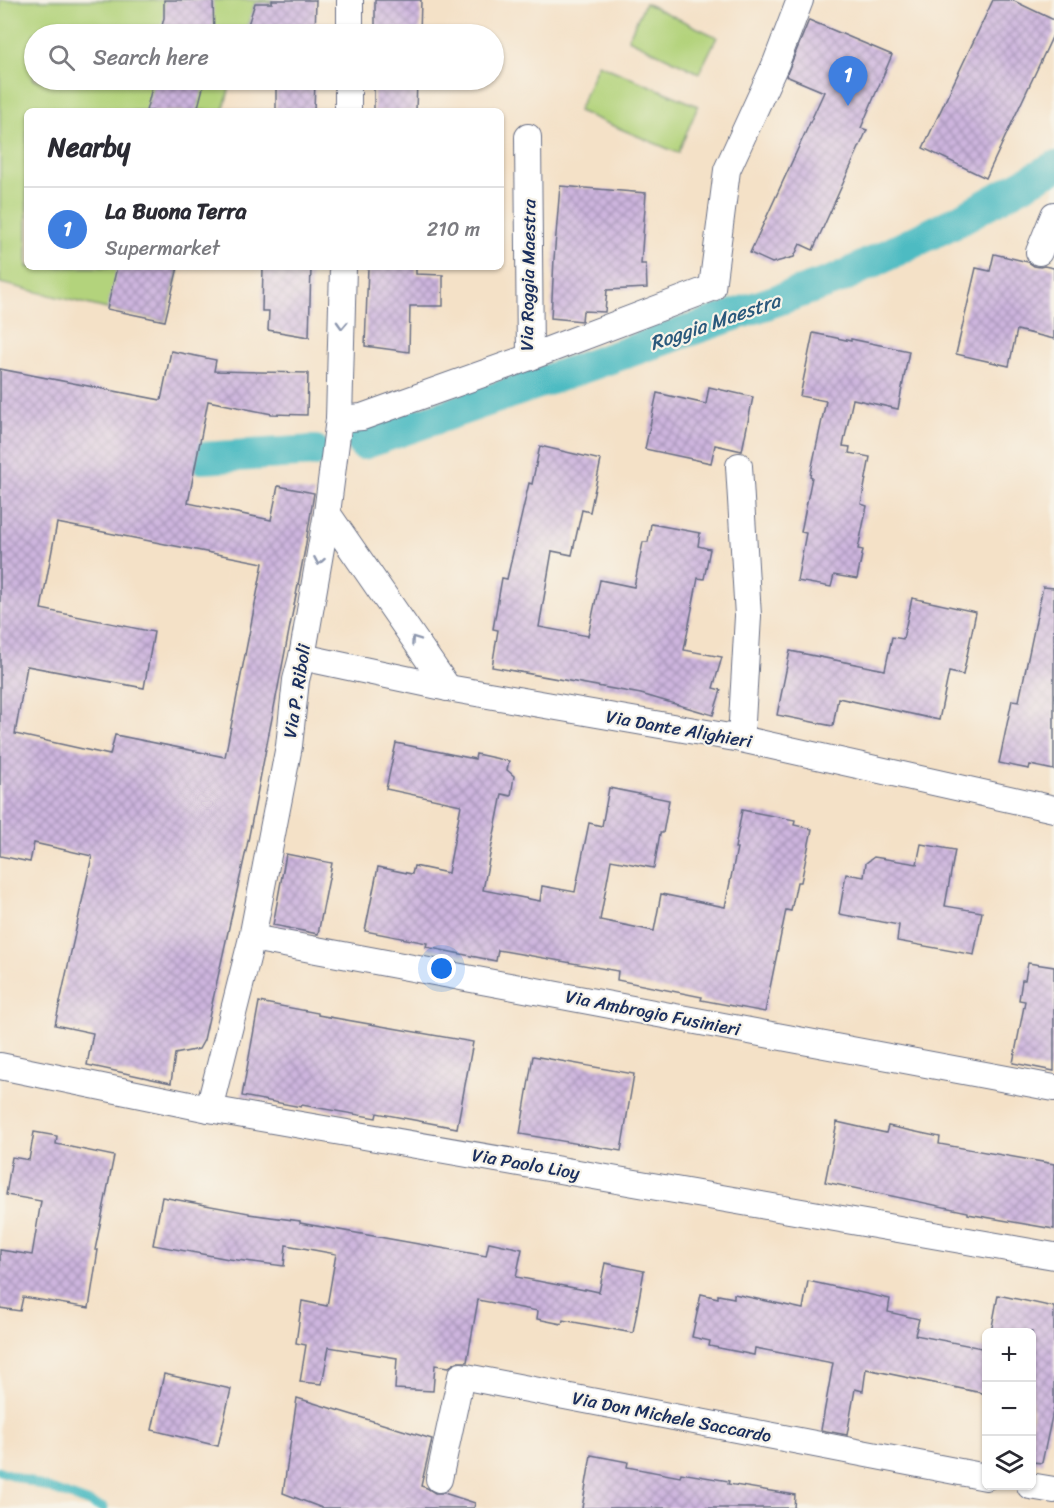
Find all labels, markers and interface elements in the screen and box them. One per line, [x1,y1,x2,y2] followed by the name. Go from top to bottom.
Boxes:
[24,24,504,90] search box
[93,38,209,77] text: Search here
[45,41,78,74] icon: search
[828,57,868,106] pin: 1
[48,124,130,170] text: Nearby
[105,192,247,231] text: La Buona Terra
[511,198,545,351] street label: Via Roggia Maestra
[63,212,72,247] text: 1
[427,212,480,247] text: 210 m
[105,231,220,266] text: Supermarket
[645,283,787,361] water label: Roggia Maestra
[335,321,348,330] one-way arrow
[313,556,325,566] one-way arrow
[411,636,422,647] one-way arrow
[274,641,320,740] street label: Via P. Riboli
[604,700,756,758] street label: Via Dante Alighieri
[427,954,456,983] your location
[563,980,744,1046] street label: Via Ambrogio Fusinieri
[470,1139,583,1189] street label: Via Paolo Lioy
[982,1328,1036,1490] map controls
[982,1328,1036,1382] button: +
[570,1382,774,1452] street label: Via Don Michele Saccardo
[982,1382,1036,1436] button: −
[982,1436,1036,1490] button: layers

